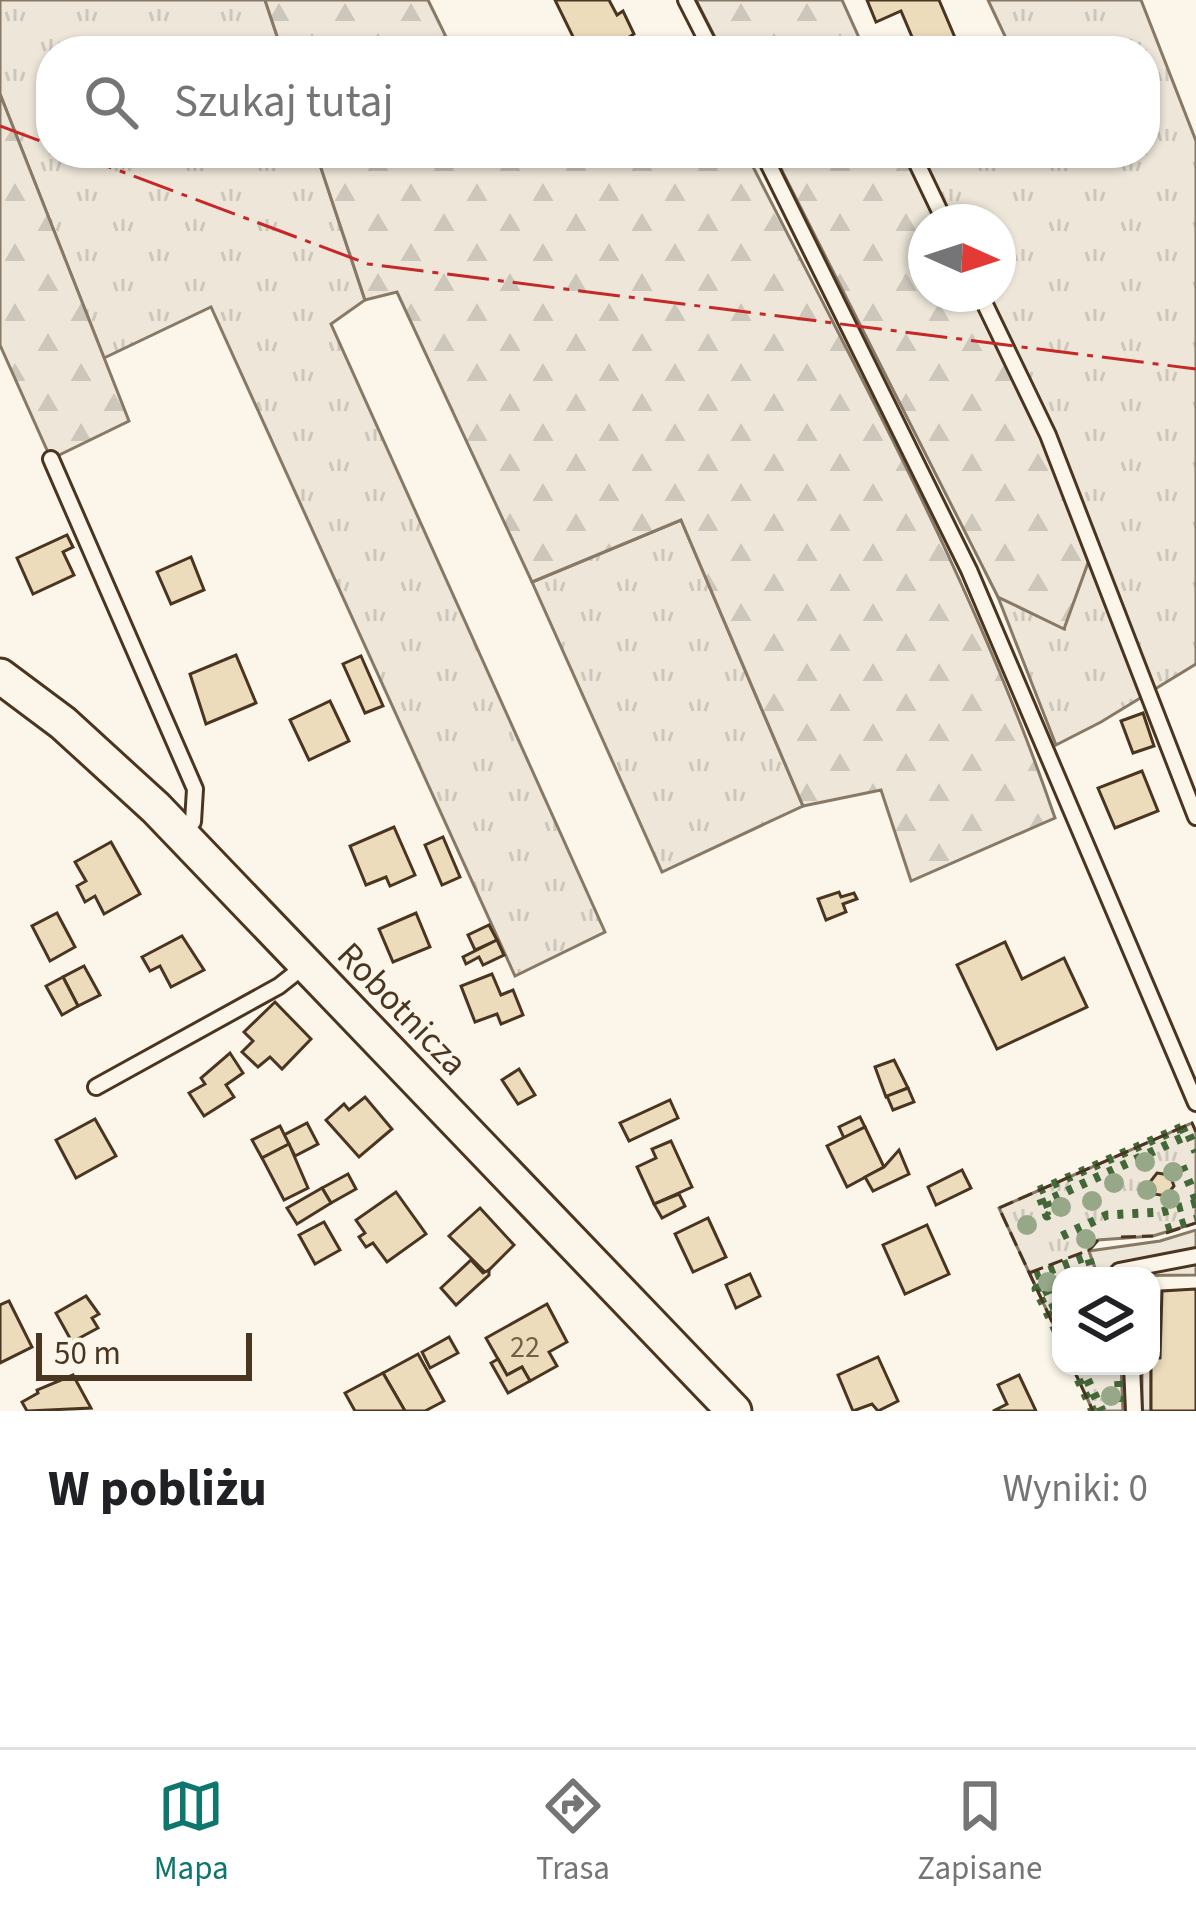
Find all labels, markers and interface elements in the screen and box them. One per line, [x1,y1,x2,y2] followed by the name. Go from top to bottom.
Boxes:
[36,36,1160,168] search box
[78,69,144,135] icon: search
[174,70,394,134] text: Szukaj tutaj
[908,204,1016,312] north arrow
[325,931,479,1087] street label: Robotnicza
[1052,1267,1160,1375] map controls
[1052,1267,1160,1375] button: layers
[510,1326,540,1369] house number: 22
[36,1327,252,1380] scale bar
[54,1330,121,1377] text: 50 m
[48,1453,267,1525] text: W pobliżu
[1002,1461,1148,1517] text: Wyniki: 0
[154,1773,229,1892] tab: Mapa
[536,1773,610,1892] tab: Trasa
[917,1773,1042,1892] tab: Zapisane

